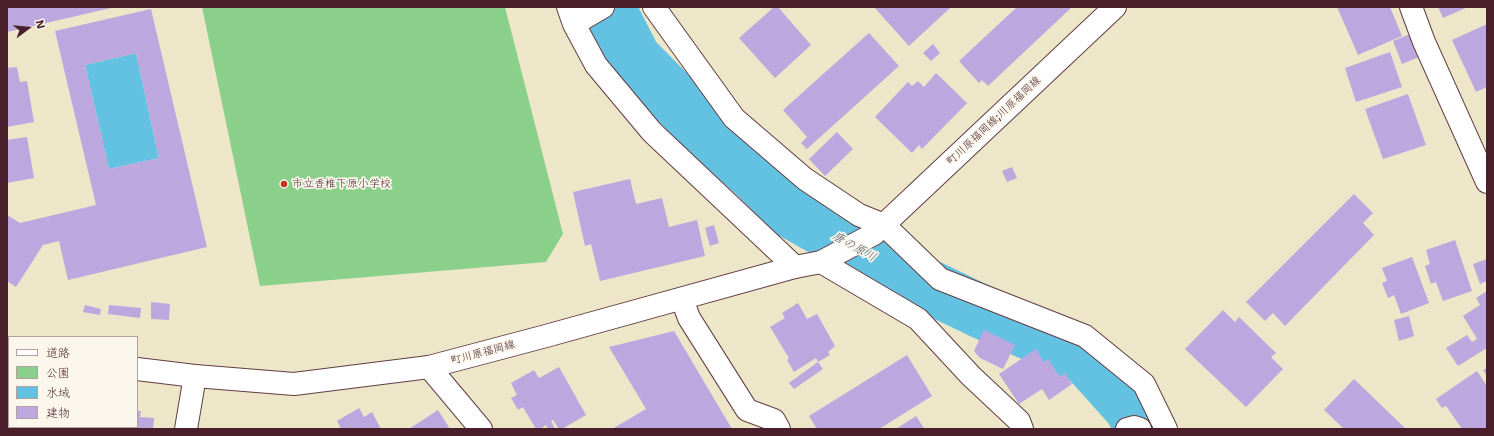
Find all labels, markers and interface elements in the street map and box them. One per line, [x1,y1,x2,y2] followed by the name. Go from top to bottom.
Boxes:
[8,8,48,48] north arrow
[32,18,48,31] text: N
[944,74,1044,168] street label: 町川原福岡線;川原福岡線
[292,177,391,191] place label: 市立香椎下原小学校
[279,179,289,189] marker: 市立香椎下原小学校
[830,229,878,265] water label: 唐の原川
[8,336,138,428] legend
[449,338,517,368] street label: 町川原福岡線
[46,345,70,361] text: 道路
[46,365,70,381] text: 公園
[46,385,70,401] text: 水域
[46,405,70,421] text: 建物

